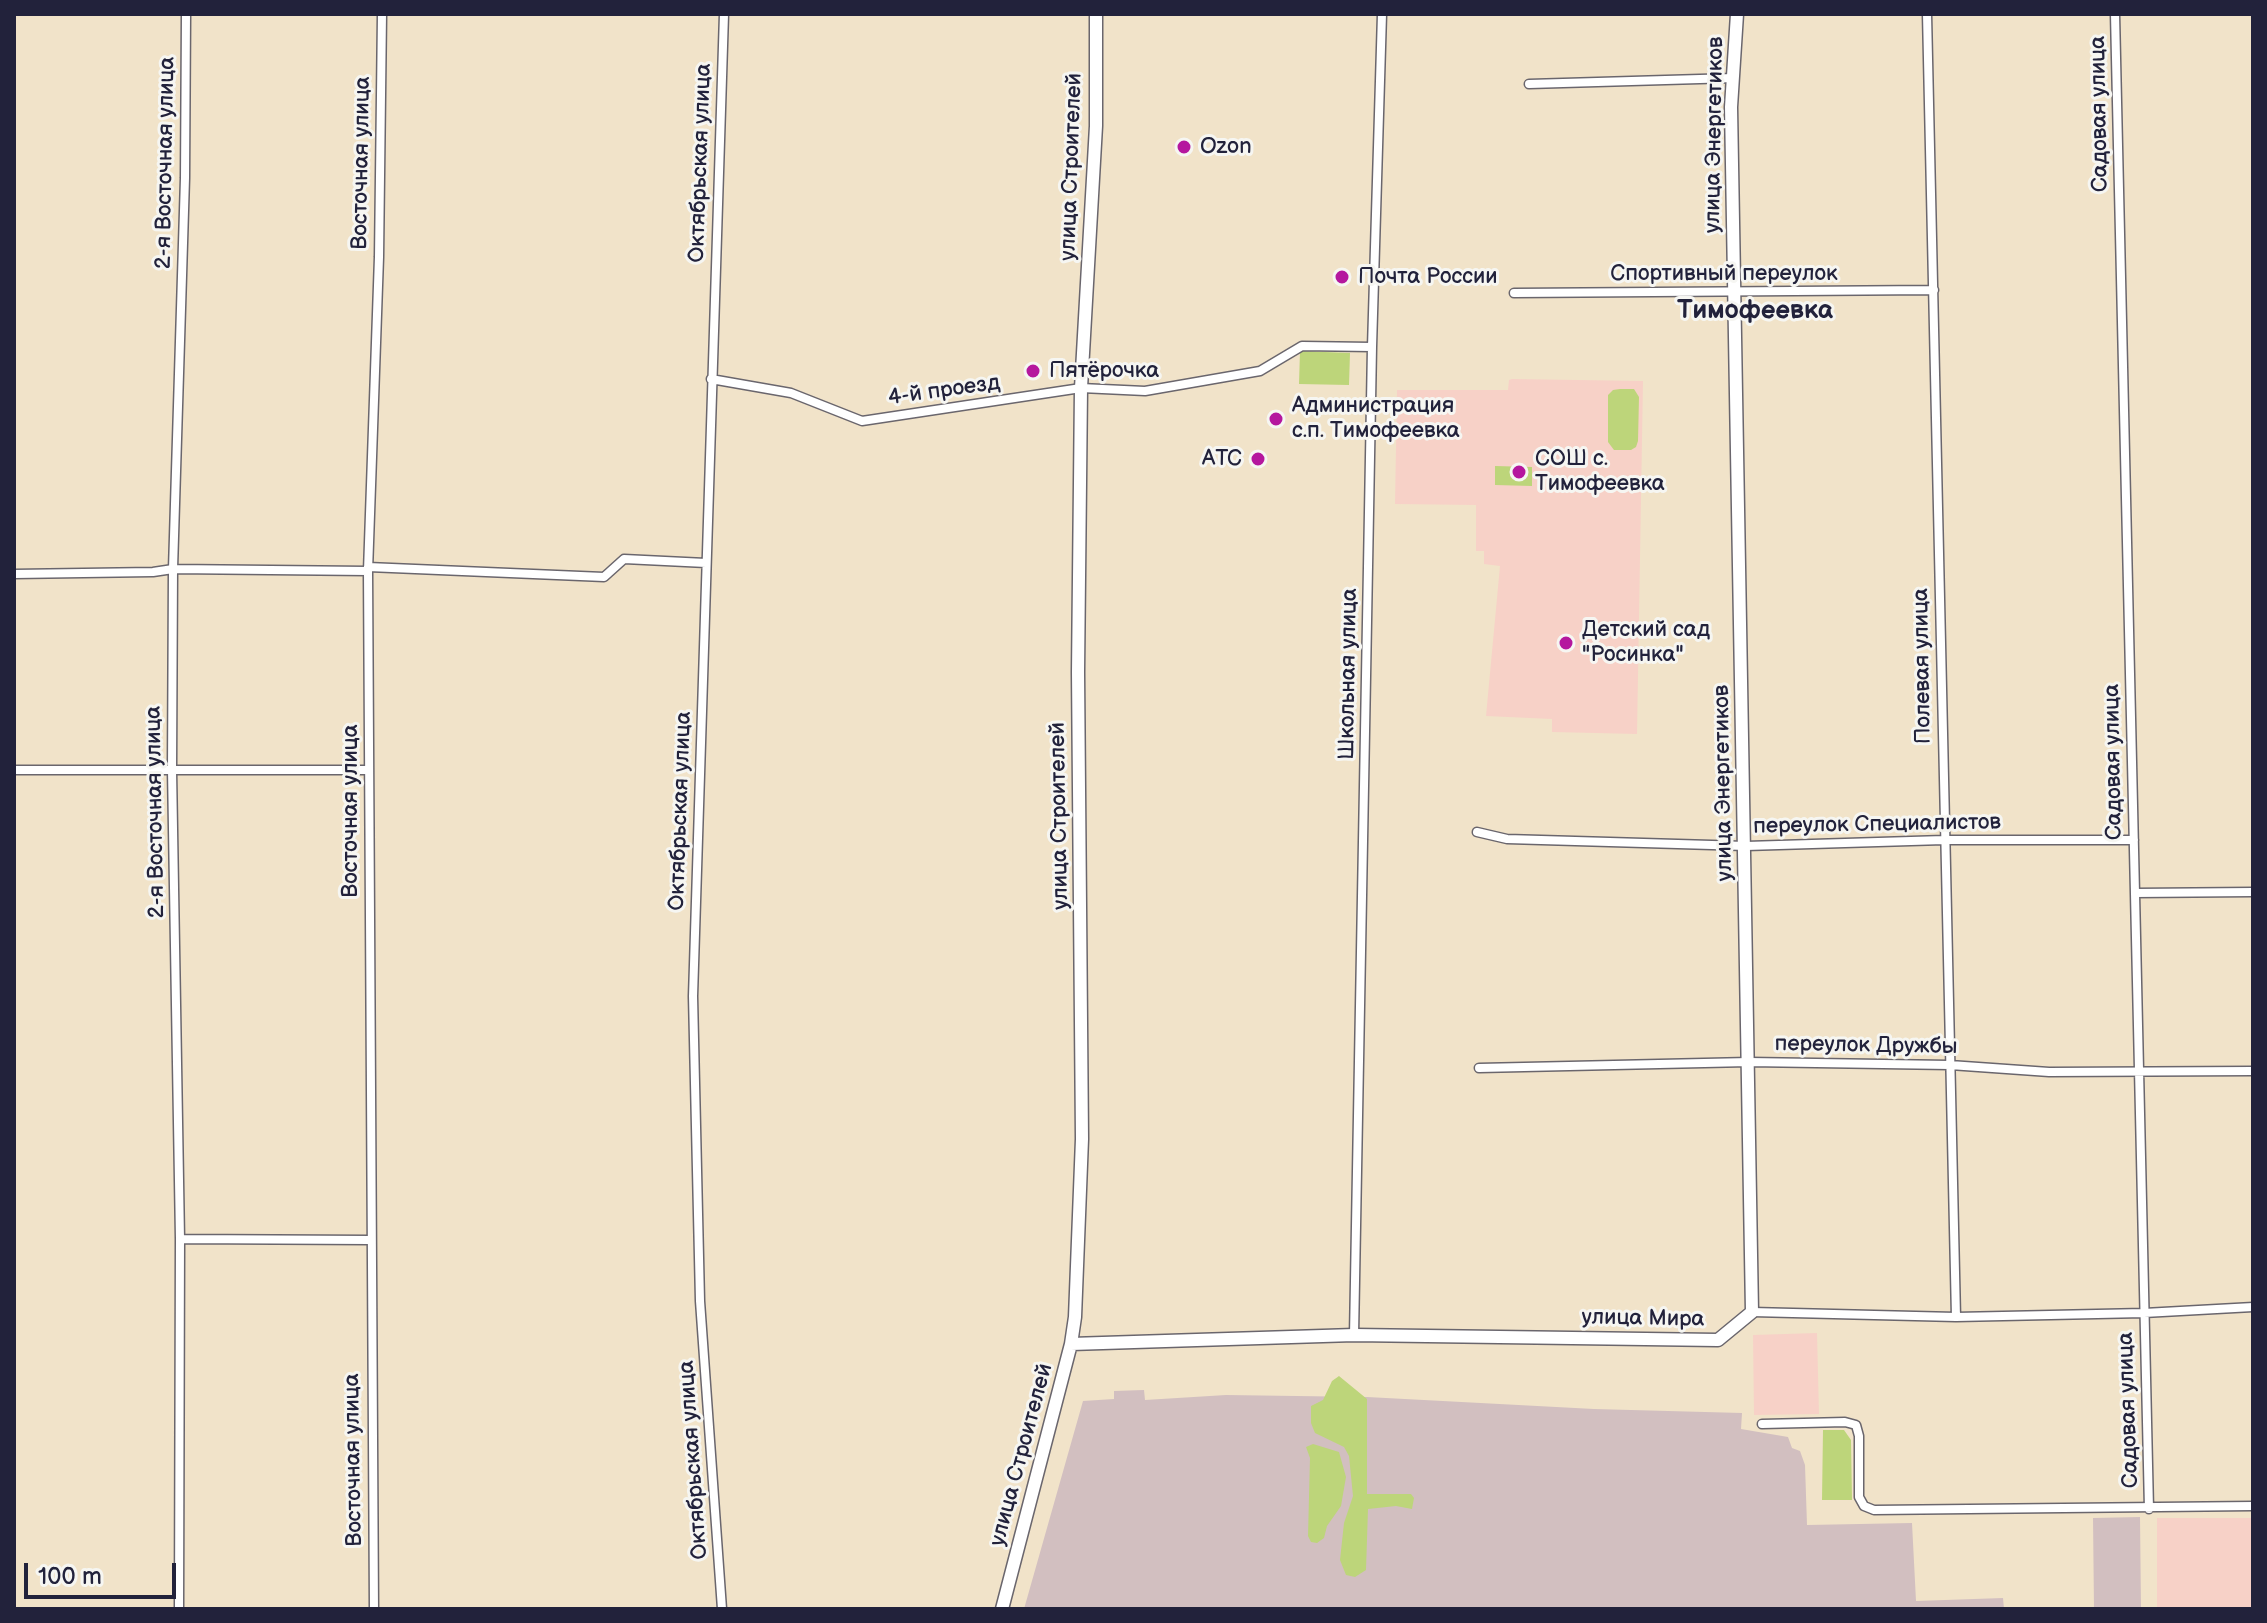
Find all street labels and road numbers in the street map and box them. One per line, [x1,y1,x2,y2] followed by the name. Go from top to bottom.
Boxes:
[2085,36,2115,192] street label: Садовая улица
[1700,37,1730,233] street label: улица Энергетиков
[151,57,181,269] street label: 2-я Восточная улица
[684,63,718,263] street label: Октябрьская улица
[1056,73,1088,261] street label: улица Строителей
[347,76,377,250] street label: Восточная улица
[1610,261,1838,287] street label: Спортивный переулок
[886,370,1002,412] street label: 4-й проезд
[1334,588,1364,760] street label: Школьная улица
[1908,588,1938,744] street label: Полевая улица
[2099,684,2129,840] street label: Садовая улица
[1709,685,1739,881] street label: улица Энергетиков
[141,706,171,918] street label: 2-я Восточная улица
[664,711,698,911] street label: Октябрьская улица
[1045,722,1075,910] street label: улица Строителей
[338,724,364,898] street label: Восточная улица
[1753,810,2001,840] street label: переулок Специалистов
[1774,1031,1958,1061] street label: переулок Дружбы
[1581,1305,1705,1333] street label: улица Мира
[2113,1331,2145,1489] street label: Садовая улица
[674,1360,714,1560] street label: Октябрьская улица
[985,1361,1059,1549] street label: улица Строителей
[339,1373,369,1547] street label: Восточная улица

